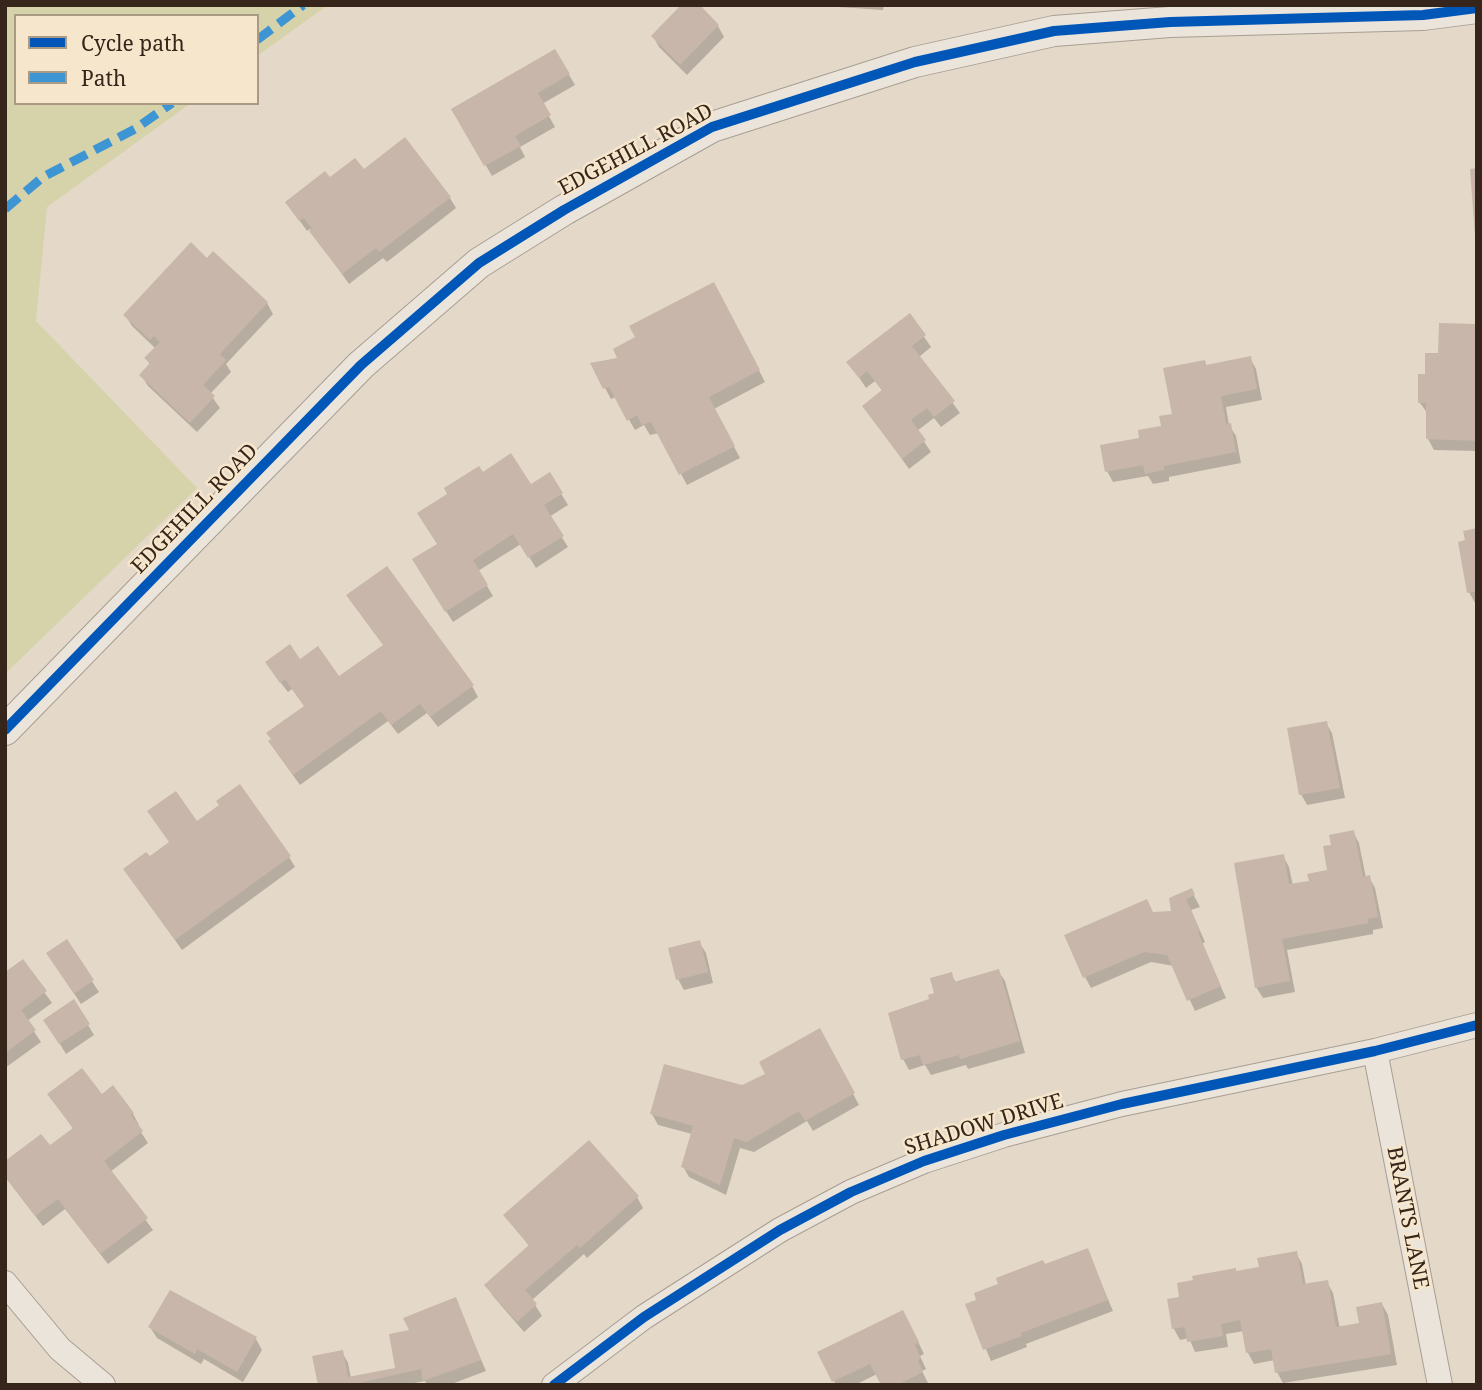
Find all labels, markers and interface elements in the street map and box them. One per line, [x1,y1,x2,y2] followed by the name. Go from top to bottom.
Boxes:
[14,14,259,105] legend
[81,29,185,57] text: Cycle path
[81,64,126,92] text: Path
[555,99,717,201] street label: EDGEHILL ROAD
[127,439,263,579] street label: EDGEHILL ROAD
[902,1089,1066,1161] street label: SHADOW DRIVE
[1381,1144,1433,1292] street label: BRANTS LANE

